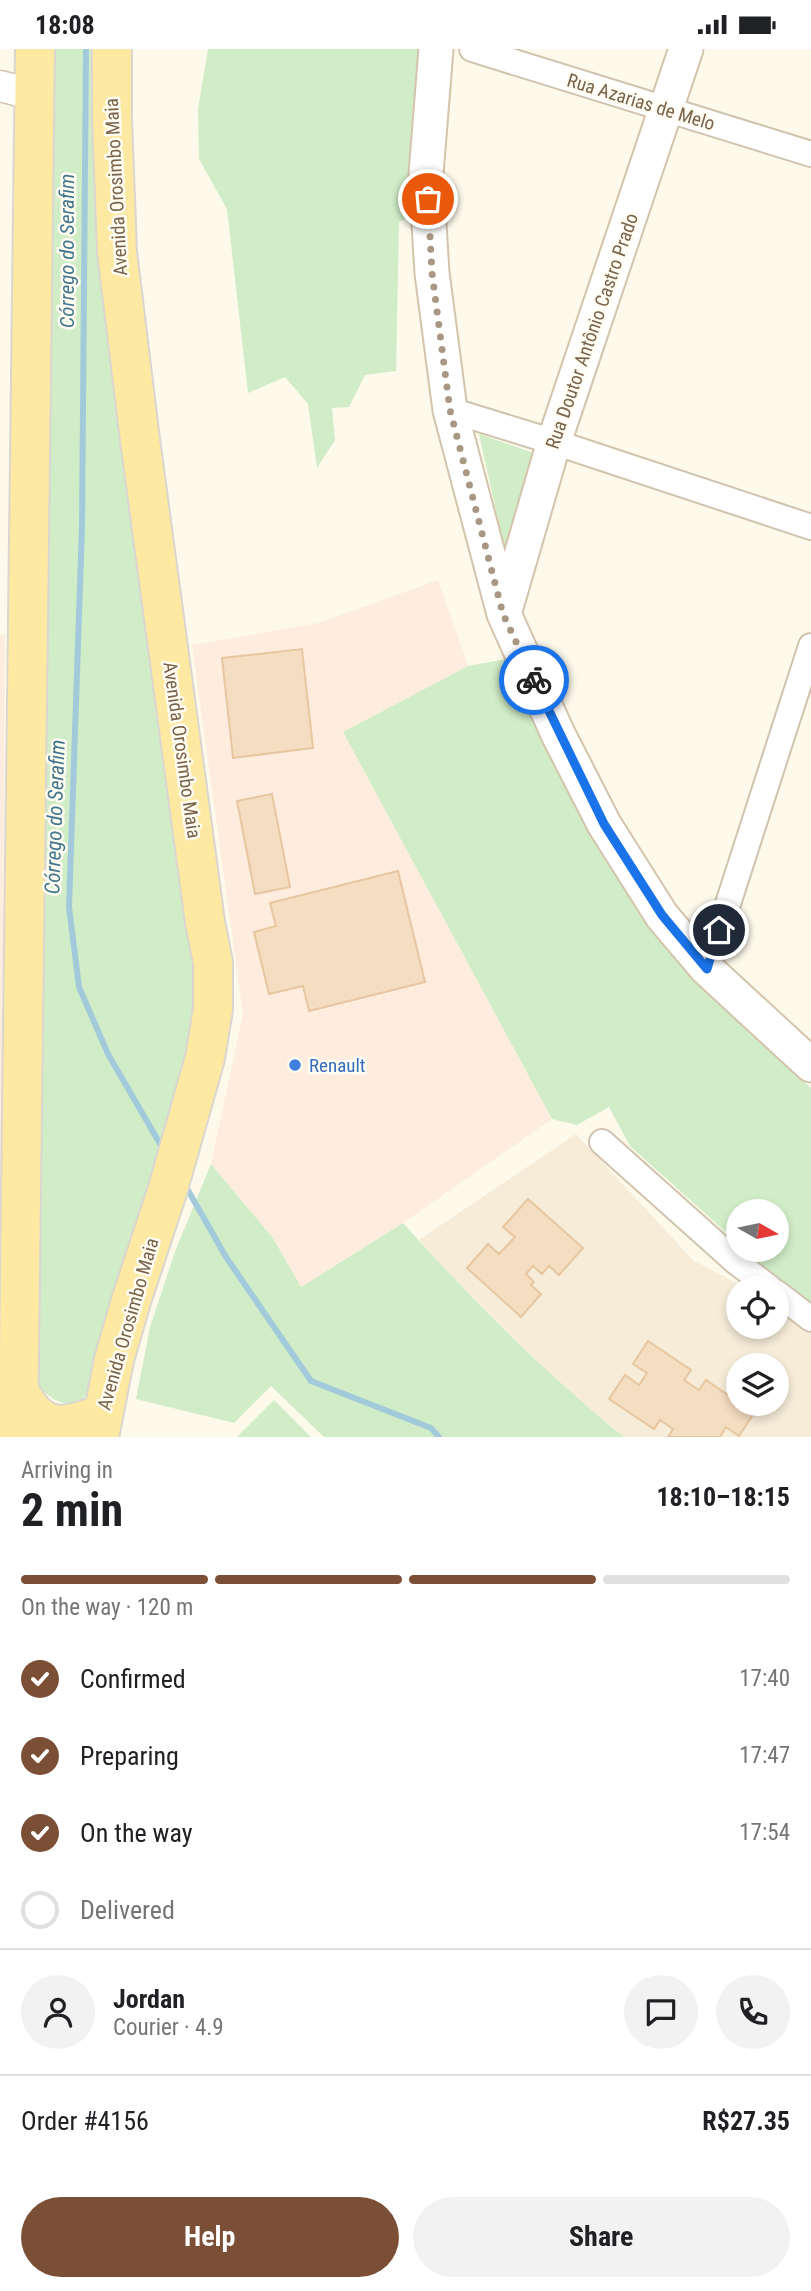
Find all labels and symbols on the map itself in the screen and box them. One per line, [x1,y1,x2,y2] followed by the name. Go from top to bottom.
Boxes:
[564,69,718,135] street label: Rua Azarias de Melo
[100,98,132,276] street label: Avenida Orosimbo Maia
[398,169,458,229] pin
[55,174,79,328] water label: Córrego do Serafim
[541,210,643,452] street label: Rua Doutor Antônio Castro Prado
[499,645,569,715] courier
[158,660,206,840] street label: Avenida Orosimbo Maia
[40,739,70,895] water label: Córrego do Serafim
[689,900,749,960] pin
[309,1054,365,1077] place label: Renault
[287,1057,303,1073] marker: Renault
[726,1199,789,1262] north arrow
[92,1235,164,1413] street label: Avenida Orosimbo Maia

